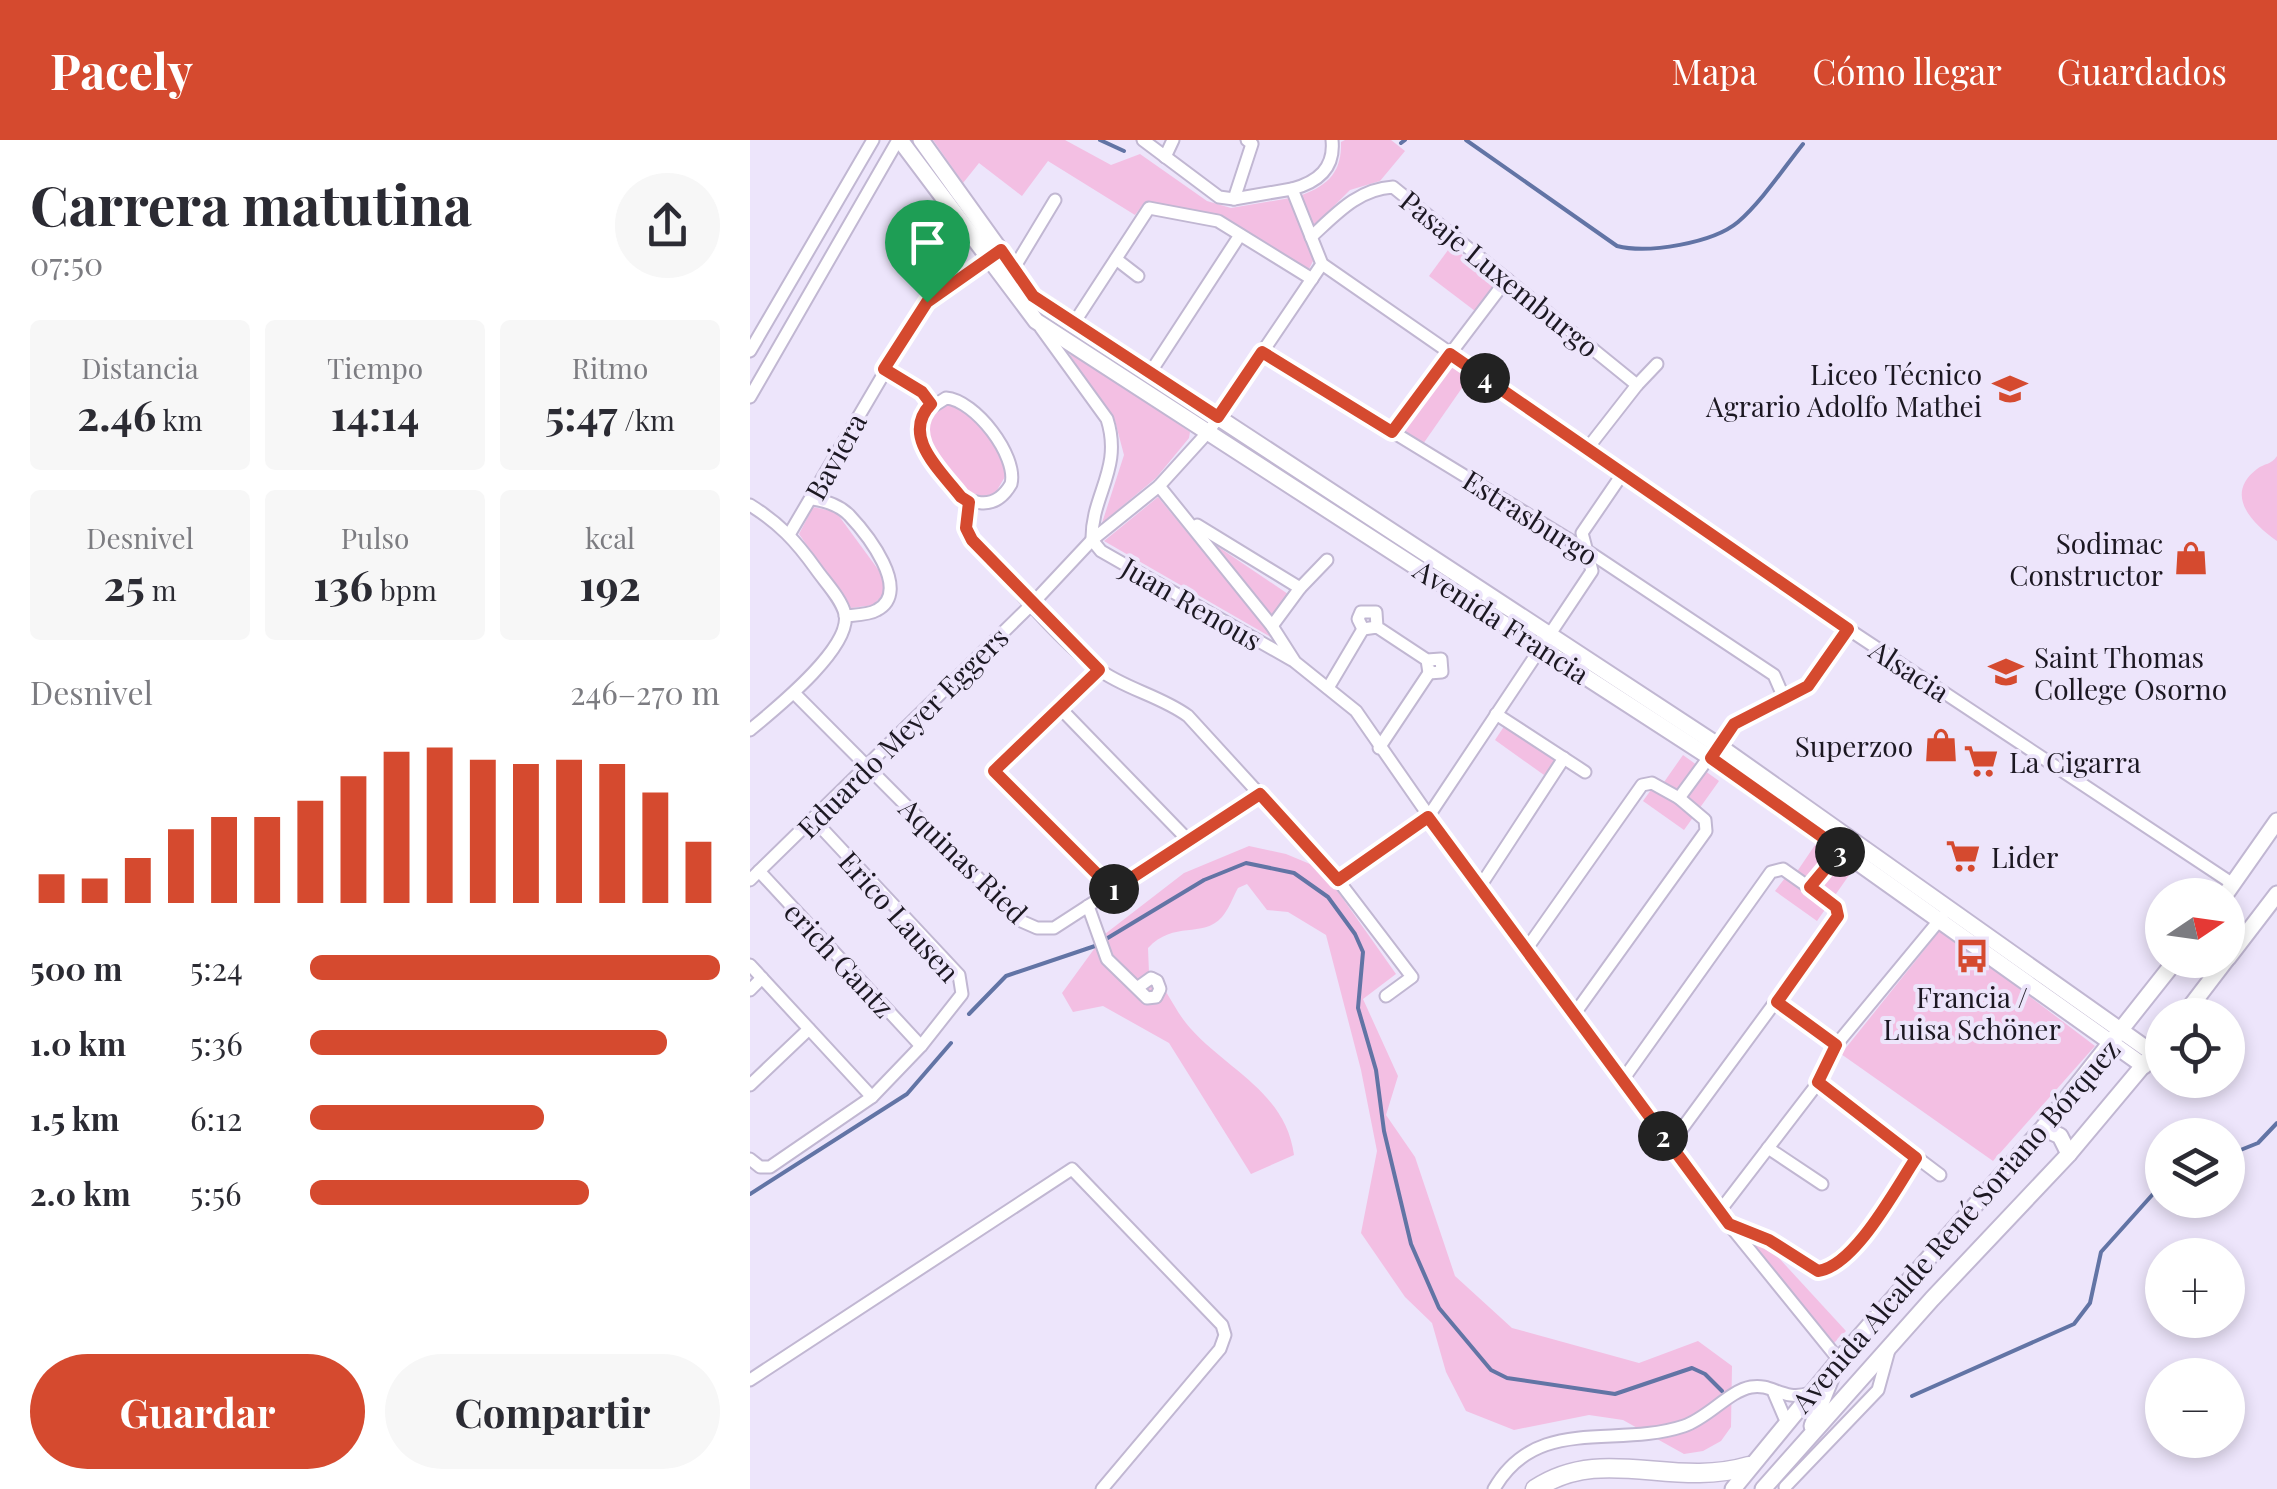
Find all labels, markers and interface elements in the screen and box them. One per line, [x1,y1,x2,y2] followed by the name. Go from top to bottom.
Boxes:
[50,38,193,102] text: Pacely
[1672,47,1757,94] text: Mapa
[1812,47,2002,94] text: Cómo llegar
[2057,47,2227,94] text: Guardados
[30,166,472,240] text: Carrera matutina
[615,173,720,278] button: share
[1393,181,1607,365] street label: Pasaje Luxemburgo
[885,200,970,303] pin
[900,215,955,270] icon: arrive
[30,241,103,284] text: 07:50
[81,349,199,386] text: Distancia
[327,349,423,386] text: Tiempo
[572,349,648,386] text: Ritmo
[1460,353,1510,403] pin: 4
[1705,355,1982,424] place label: Liceo Técnico Agrario Adolfo Mathei
[1478,359,1492,396] text: 4
[1991,370,2029,408] school or university icon: Liceo Técnico Agrario Adolfo Mathei
[77,386,156,442] text: 2.46
[331,386,419,442] text: 14:14
[545,386,617,442] text: 5:47
[156,401,203,438] text: km
[617,401,675,438] text: /km
[796,406,874,506] street label: Baviera
[1456,461,1606,573] street label: Estrasburgo
[86,519,194,556] text: Desnivel
[341,519,409,556] text: Pulso
[585,519,635,556] text: kcal
[2009,524,2164,593] place label: Sodimac Constructor
[2172,539,2210,577] shop icon: Sodimac Constructor
[1114,548,1269,658] street label: Juan Renous
[1406,550,1597,692] street label: Avenida Francia
[103,556,145,612] text: 25
[313,556,373,612] text: 136
[579,556,641,612] text: 192
[145,571,177,608] text: m
[373,571,437,608] text: bpm
[788,618,1016,846] street label: Eduardo Meyer Eggers
[1862,630,1957,709] street label: Alsacia
[2034,638,2227,707] place label: Saint Thomas College Osorno
[1987,653,2025,691] school or university icon: Saint Thomas College Osorno
[30,670,153,713] text: Desnivel
[570,670,720,713] text: 246–270 m
[1922,726,1960,764] shop icon: Superzoo
[1795,727,1913,764] place label: Superzoo
[1962,742,2000,780] supermarket icon: La Cigarra
[2009,743,2141,780] place label: La Cigarra
[891,789,1036,931] street label: Aquinas Ried
[1815,827,1865,877] pin: 3
[1833,833,1847,870] text: 3
[1944,837,1982,875] supermarket icon: Lider
[1991,838,2059,875] place label: Lider
[831,843,969,989] street label: Erico Lausen
[1089,864,1139,914] pin: 1
[1109,870,1119,907] text: 1
[2145,878,2245,978] north arrow
[2145,878,2245,1458] map controls
[777,893,903,1025] street label: erich Gantz
[1953,937,1991,975] bus stop icon: Francia / Luisa Schöner
[30,946,122,989] text: 500 m
[190,946,243,989] text: 5:24
[1883,978,2061,1047] place label: Francia / Luisa Schöner
[2145,998,2245,1098] button: locate
[30,1021,126,1064] text: 1.0 km
[190,1021,243,1064] text: 5:36
[1782,1031,2127,1420] street label: Avenida Alcalde René Soriano Bórquez
[30,1096,119,1139] text: 1.5 km
[190,1096,242,1139] text: 6:12
[1638,1111,1688,1161] pin: 2
[1656,1117,1670,1154] text: 2
[2145,1118,2245,1218] button: layers
[30,1171,131,1214] text: 2.0 km
[190,1171,242,1214] text: 5:56
[2145,1238,2245,1338] button: +
[30,1354,365,1469] button: Guardar
[385,1354,720,1469] button: Compartir
[2145,1358,2245,1458] button: −

